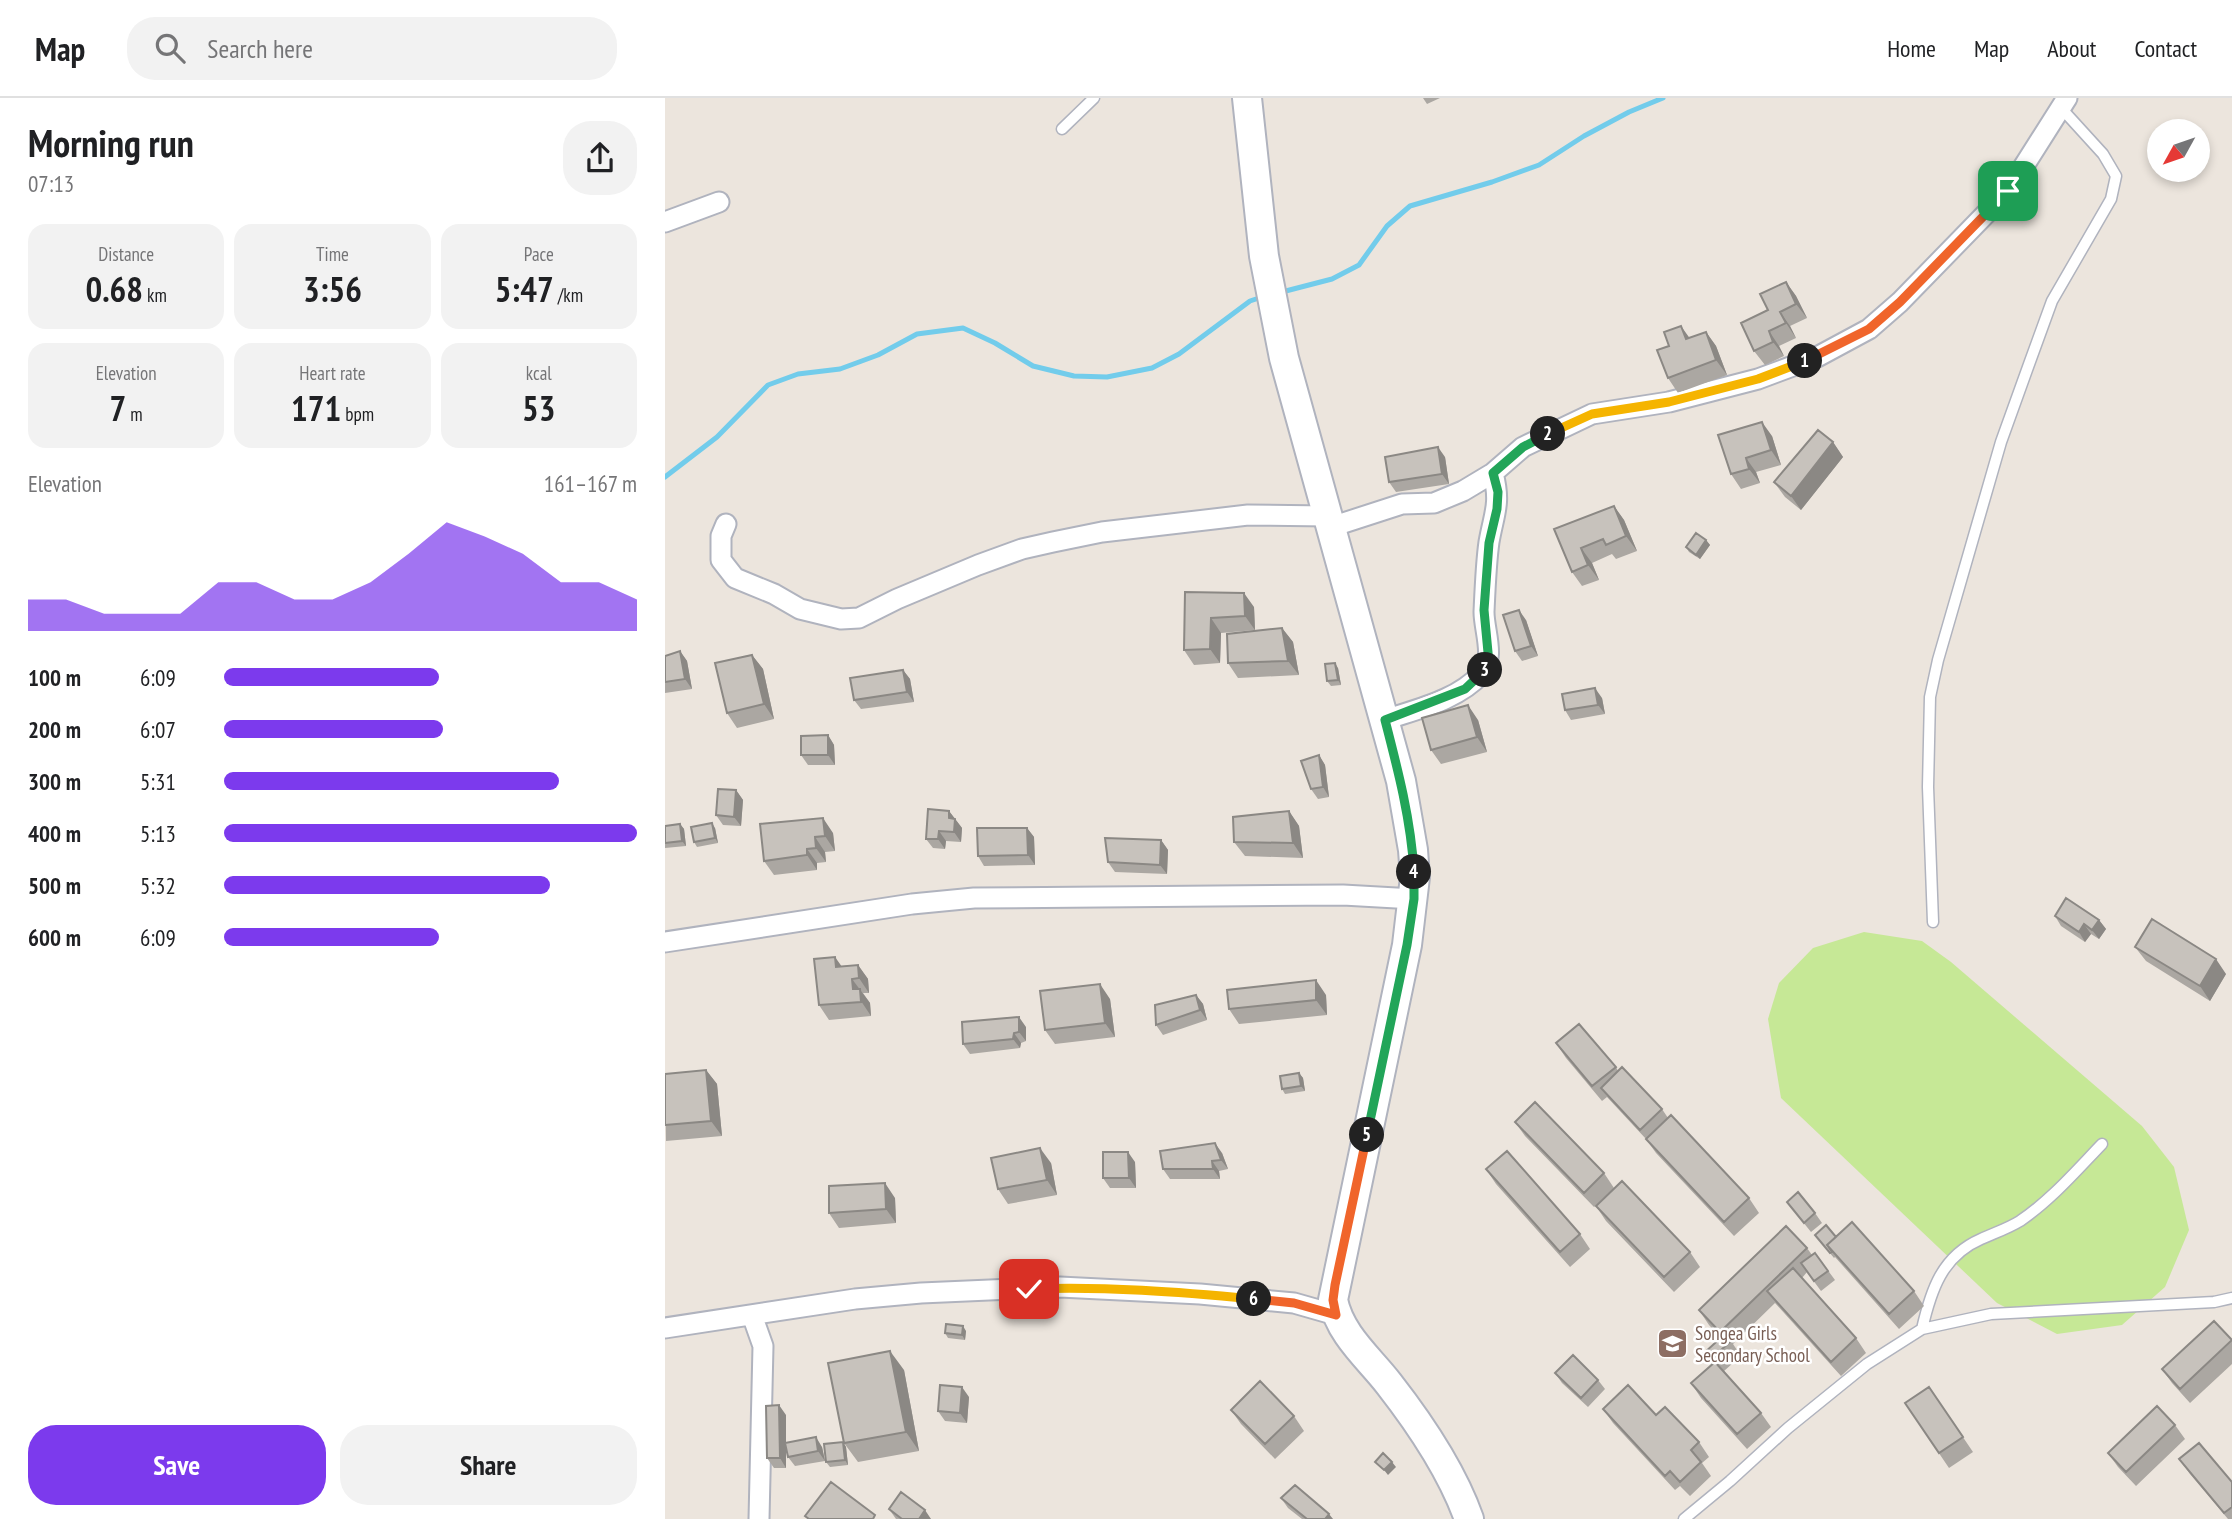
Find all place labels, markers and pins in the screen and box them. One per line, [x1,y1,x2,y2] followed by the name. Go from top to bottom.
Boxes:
[1978,161,2038,221] pin
[1787,344,1823,378] pin: 1
[1531,416,1565,452] pin: 2
[1467,652,1503,688] pin: 3
[1397,854,1431,890] pin: 4
[1349,1118,1385,1152] pin: 5
[999,1259,1059,1319] pin
[1237,1282,1271,1316] pin: 6
[1695,1321,1810,1367] place label: Songea Girls Secondary School
[1655,1327,1689,1361] school or university icon: Songea Girls Secondary School

